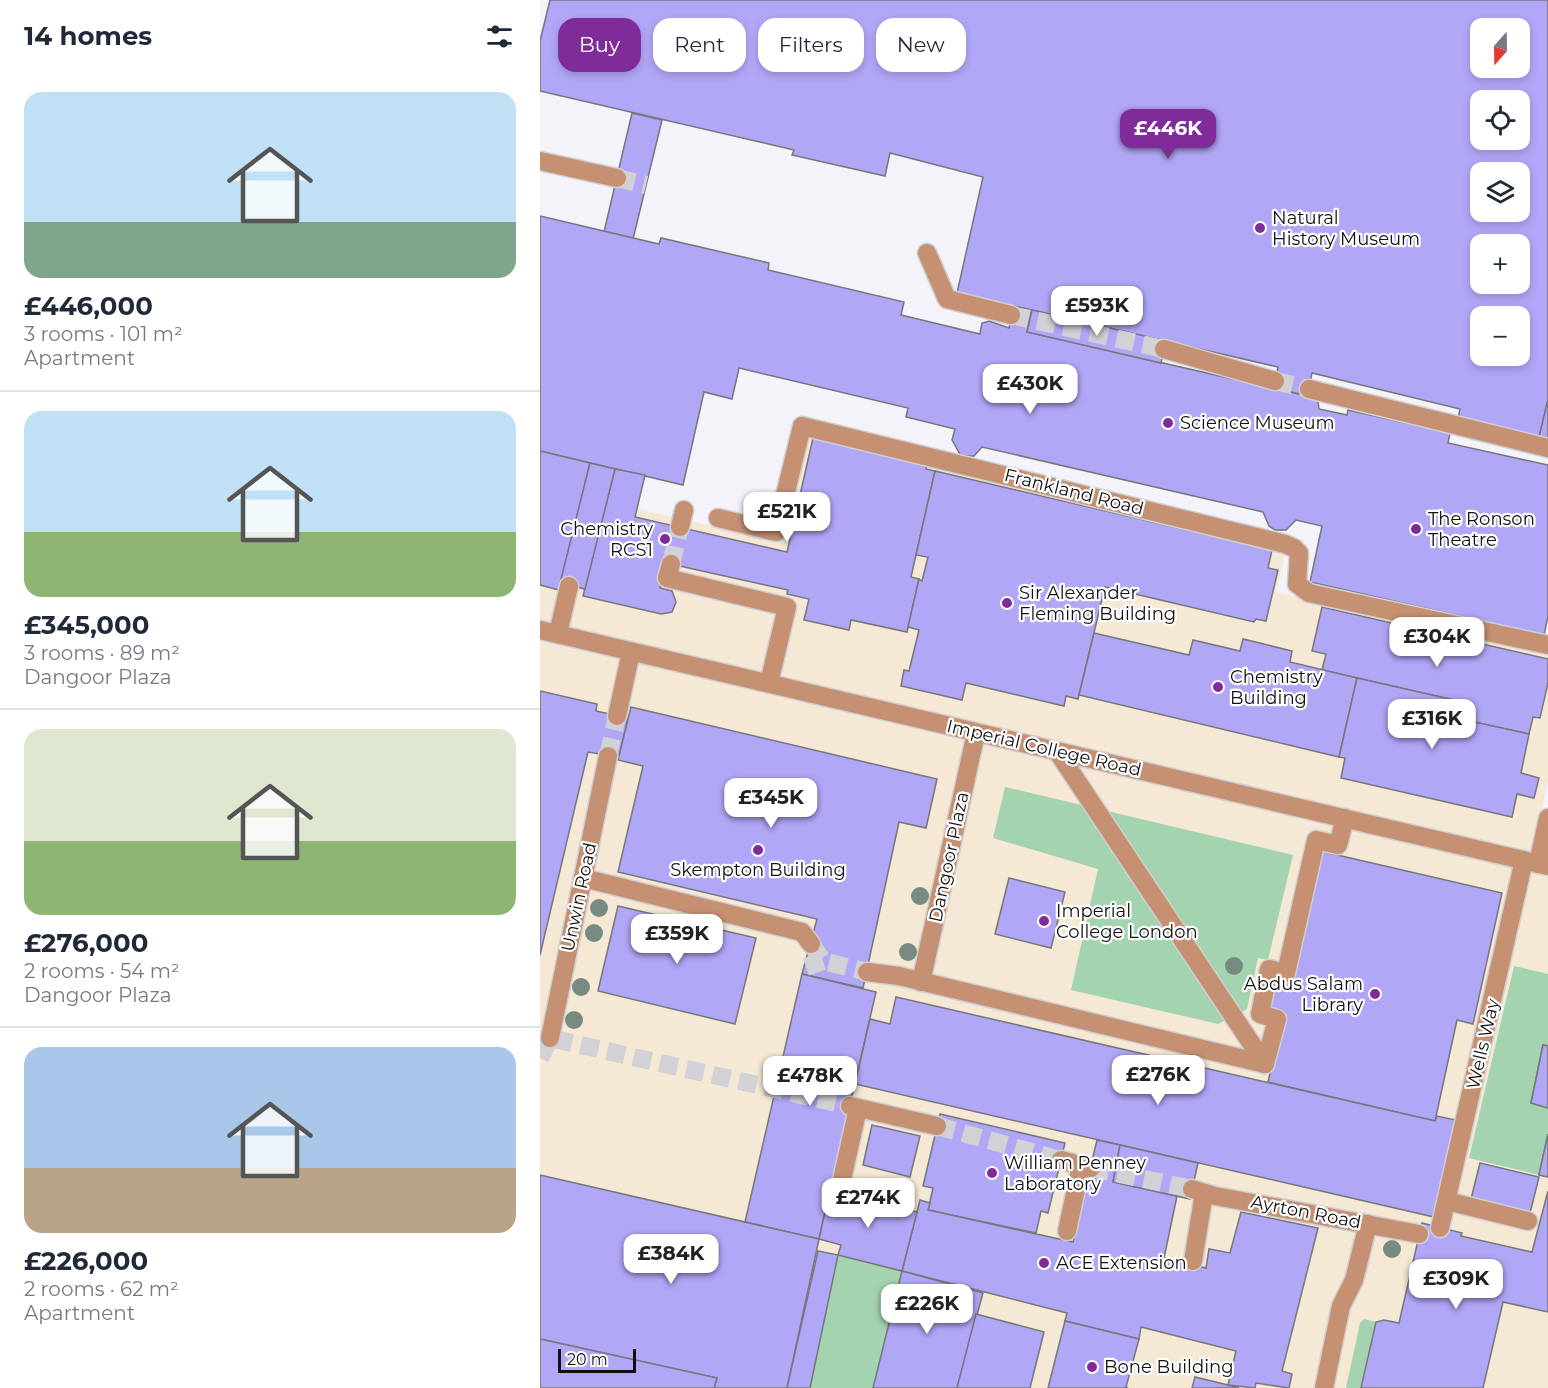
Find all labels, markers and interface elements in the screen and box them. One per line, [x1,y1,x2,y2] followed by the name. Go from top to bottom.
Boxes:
[558,18,641,72] chip: Buy
[653,18,746,72] chip: Rent
[758,18,864,72] chip: Filters
[876,18,966,72] chip: New
[1470,18,1530,78] north arrow
[1470,18,1530,366] map controls
[24,20,152,52] text: 14 homes
[483,20,516,53] icon: filters
[1470,90,1530,150] button: locate
[1126,109,1210,160] pin: £446K
[1134,116,1202,140] text: £446K
[216,131,324,239] icon: home
[1470,162,1530,222] button: layers
[1272,207,1420,250] place label: Natural History Museum
[1253,221,1267,235] marker: Natural History Museum
[1470,234,1530,294] button: +
[1055,286,1139,337] pin: £593K
[24,290,153,322] text: £446,000
[1065,293,1129,317] text: £593K
[1470,306,1530,366] button: −
[24,322,183,346] text: 3 rooms · 101 m²
[24,346,135,370] text: Apartment
[988,364,1072,415] pin: £430K
[997,371,1063,395] text: £430K
[1180,412,1335,434] place label: Science Museum
[1161,416,1175,430] marker: Science Museum
[216,450,324,558] icon: home
[1002,464,1146,520] street label: Frankland Road
[745,492,829,543] pin: £521K
[757,499,817,523] text: £521K
[1428,508,1535,551] place label: The Ronson Theatre
[560,518,653,561] place label: Chemistry RCS1
[1409,522,1423,536] marker: The Ronson Theatre
[658,532,672,546] marker: Chemistry RCS1
[1019,582,1176,625] place label: Sir Alexander Fleming Building
[1000,596,1014,610] marker: Sir Alexander Fleming Building
[24,609,149,641] text: £345,000
[1395,617,1479,668] pin: £304K
[1403,624,1471,648] text: £304K
[24,641,180,665] text: 3 rooms · 89 m²
[24,665,171,689] text: Dangoor Plaza
[1230,666,1323,709] place label: Chemistry Building
[1211,680,1225,694] marker: Chemistry Building
[1390,699,1474,750] pin: £316K
[1402,706,1462,730] text: £316K
[945,715,1143,781] street label: Imperial College Road
[216,768,324,876] icon: home
[729,778,813,829] pin: £345K
[738,785,804,809] text: £345K
[924,790,974,924] street label: Dangoor Plaza
[557,840,601,954] street label: Unwin Road
[751,843,765,857] marker: Skempton Building
[670,859,846,881] place label: Skempton Building
[1056,900,1198,943] place label: Imperial College London
[635,914,719,965] pin: £359K
[1037,914,1051,928] marker: Imperial College London
[645,921,709,945] text: £359K
[24,927,148,959] text: £276,000
[24,959,180,983] text: 2 rooms · 54 m²
[1244,973,1363,1016] place label: Abdus Salam Library
[24,983,171,1007] text: Dangoor Plaza
[1368,987,1382,1001] marker: Abdus Salam Library
[1462,996,1504,1091] street label: Wells Way
[1116,1055,1200,1106] pin: £276K
[768,1056,852,1107] pin: £478K
[1126,1062,1190,1086] text: £276K
[777,1063,843,1087] text: £478K
[216,1086,324,1194] icon: home
[1004,1152,1146,1195] place label: William Penney Laboratory
[985,1166,999,1180] marker: William Penney Laboratory
[826,1178,910,1229] pin: £274K
[836,1185,900,1209] text: £274K
[1249,1191,1363,1233] street label: Ayrton Road
[629,1234,713,1285] pin: £384K
[638,1241,704,1265] text: £384K
[24,1245,148,1277] text: £226,000
[1056,1252,1187,1274] place label: ACE Extension
[1037,1256,1051,1270] marker: ACE Extension
[1414,1259,1498,1310] pin: £309K
[1423,1266,1489,1290] text: £309K
[24,1277,179,1301] text: 2 rooms · 62 m²
[885,1284,969,1335] pin: £226K
[895,1291,959,1315] text: £226K
[24,1301,135,1325] text: Apartment
[558,1346,636,1374] scale bar
[567,1350,608,1369] text: 20 m
[1104,1356,1234,1378] place label: Bone Building
[1085,1360,1099,1374] marker: Bone Building

